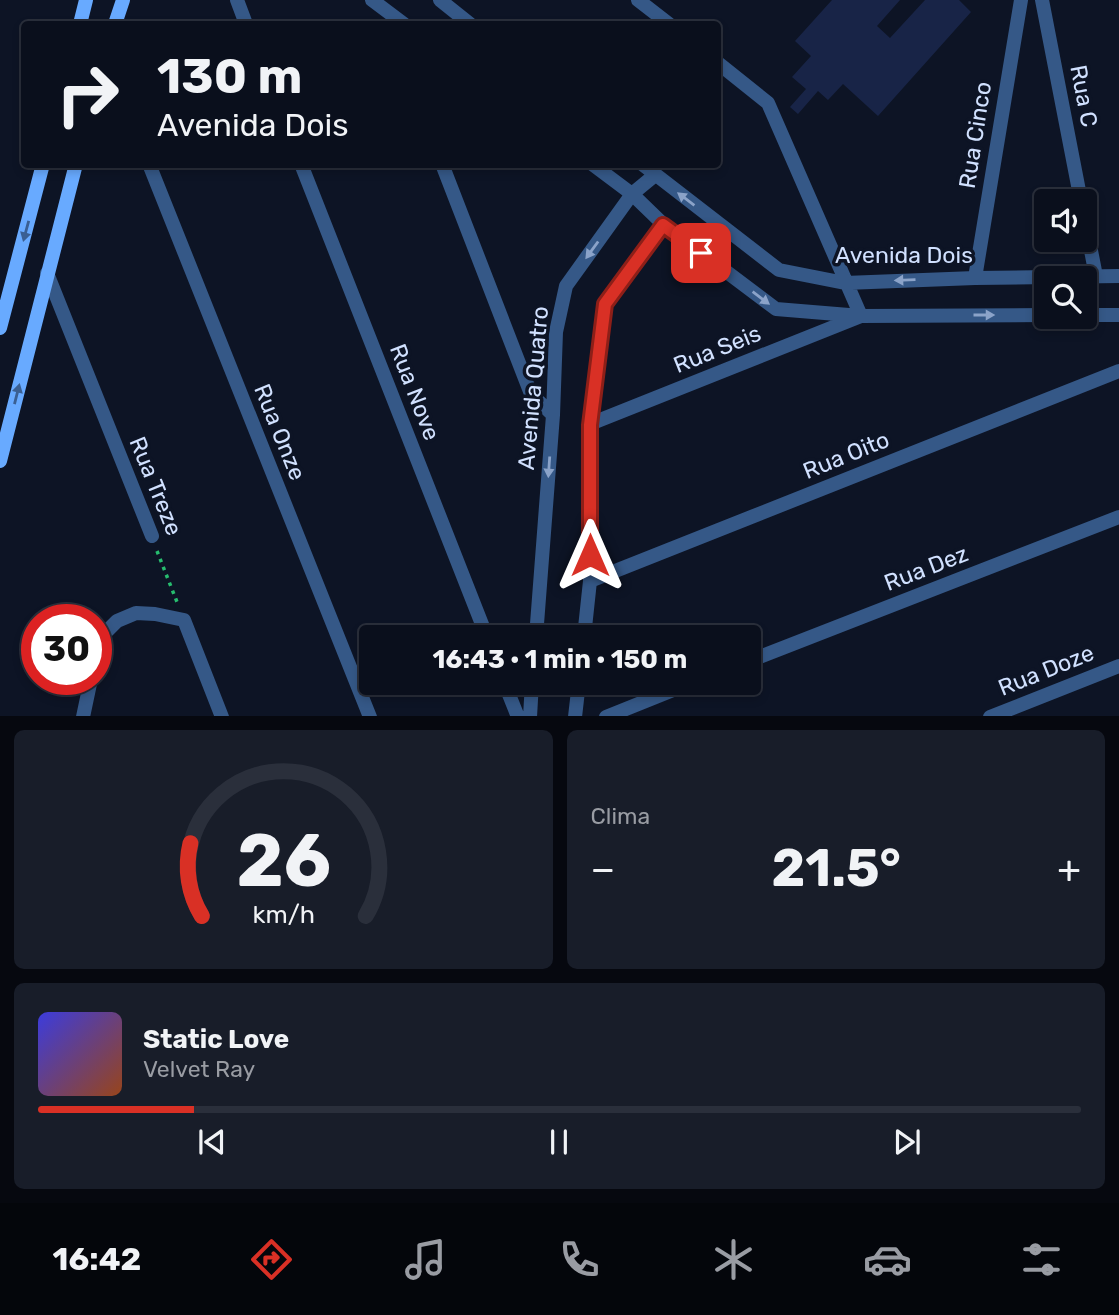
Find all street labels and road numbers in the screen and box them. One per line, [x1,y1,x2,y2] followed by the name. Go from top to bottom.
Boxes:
[1064,63,1104,129] street label: Rua C
[953,79,997,191] street label: Rua Cinco
[835,241,973,269] street label: Avenida Dois
[512,305,554,471] street label: Avenida Quatro
[669,319,765,379] street label: Rua Seis
[384,340,446,444] street label: Rua Nove
[248,380,312,484] street label: Rua Onze
[799,425,893,485] street label: Rua Oito
[124,433,188,539] street label: Rua Treze
[880,539,972,597] street label: Rua Dez
[994,638,1098,702] street label: Rua Doze

